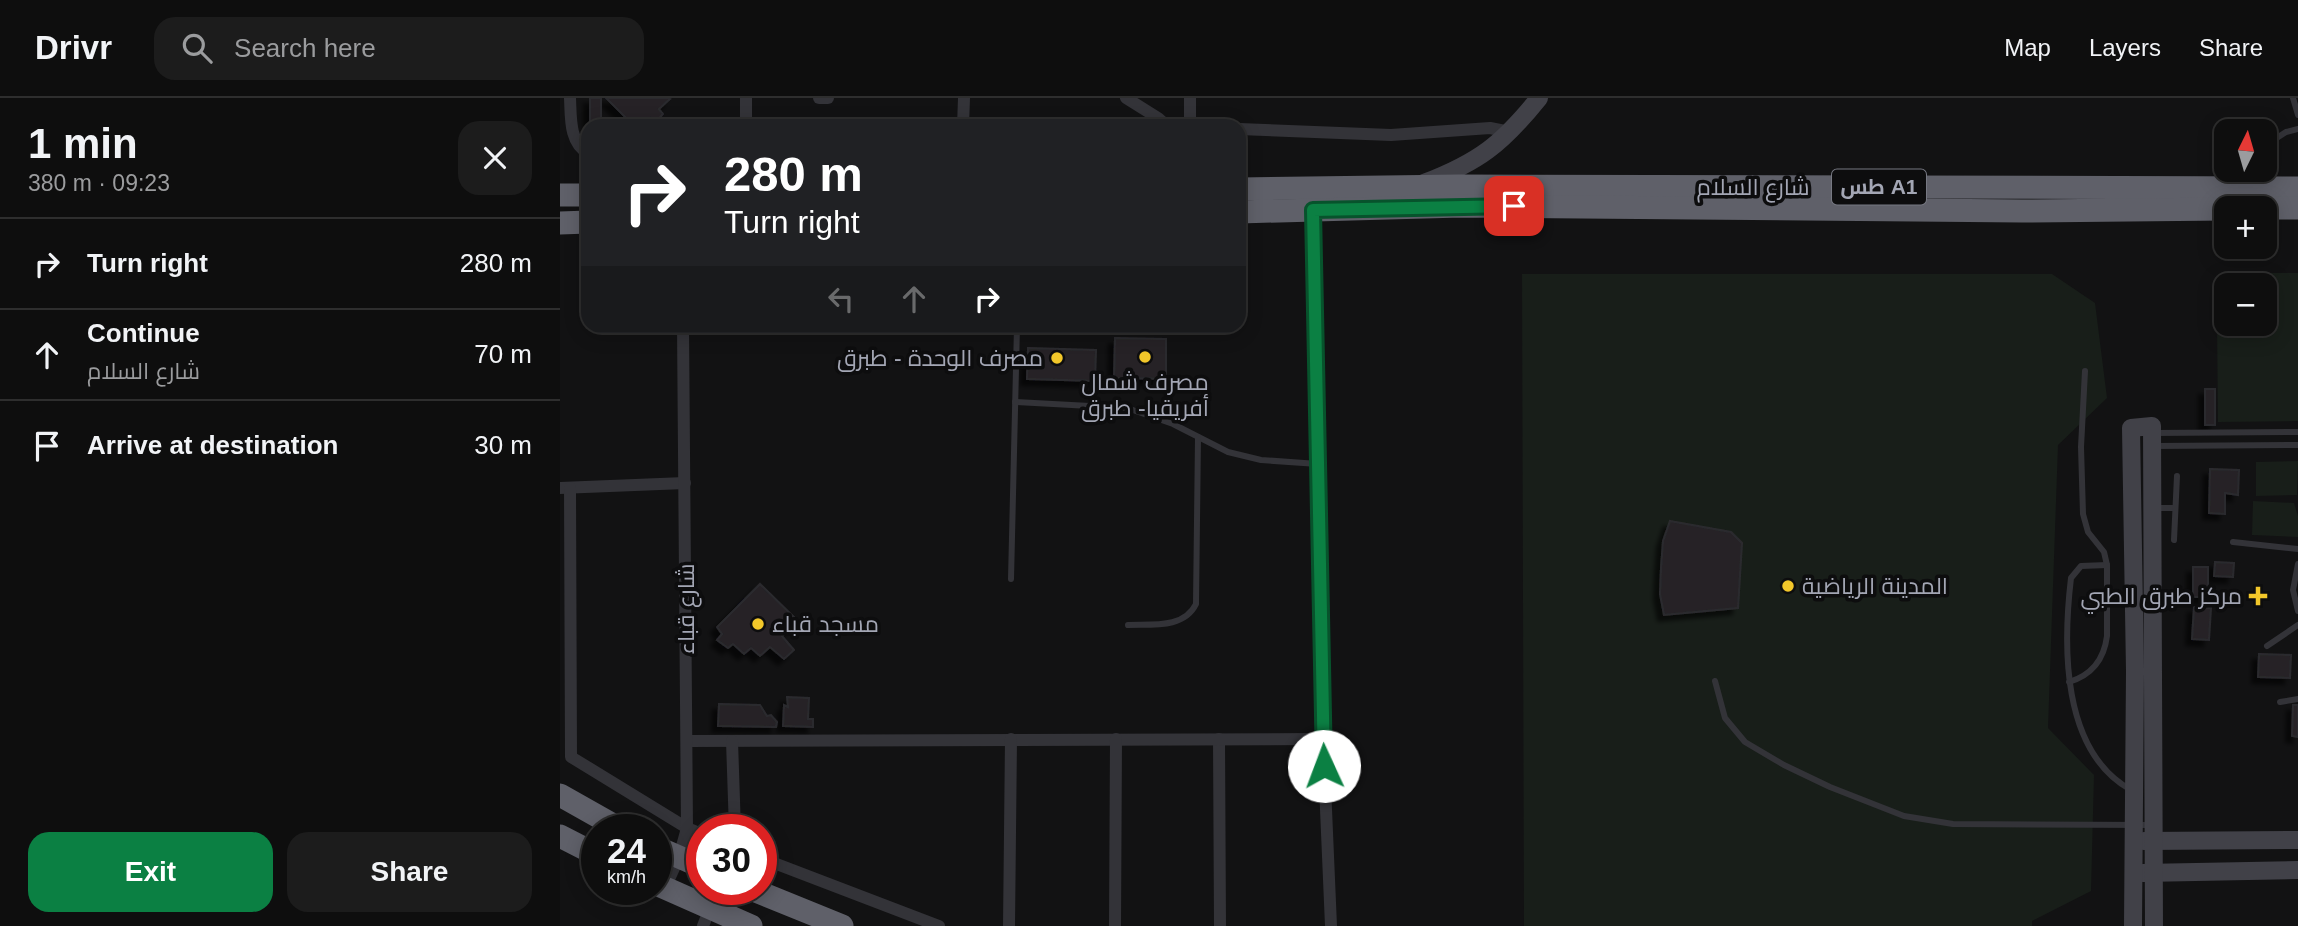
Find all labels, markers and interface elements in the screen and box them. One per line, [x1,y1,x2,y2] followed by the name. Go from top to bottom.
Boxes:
[154,17,644,80] search box
[35,29,112,66] text: Drivr
[178,29,216,67] icon: search
[234,33,376,63] text: Search here
[2004,34,2051,61] text: Map
[2089,34,2161,61] text: Layers
[2199,34,2263,61] text: Share
[2214,119,2277,182] north arrow
[2214,119,2277,336] map controls
[28,120,138,167] text: 1 min
[458,121,532,195] button: close
[609,147,700,238] icon: right
[724,147,863,201] text: 280 m
[28,170,170,196] text: 380 m · 09:23
[1832,170,1926,204] road number: طس A1
[1696,174,1810,203] street label: شارع السلام
[1484,176,1544,236] pin
[1495,187,1533,225] icon: arrive
[2214,196,2277,259] button: +
[724,204,860,240] text: Turn right
[28,245,66,283] icon: right
[87,248,208,278] text: Turn right
[460,248,532,278] text: 280 m
[2214,273,2277,336] button: −
[822,280,860,318] icon: left
[895,280,933,318] icon: ahead
[968,280,1006,318] icon: right
[87,318,200,348] text: Continue
[28,336,66,374] icon: ahead
[474,339,532,369] text: 70 m
[837,345,1043,372] place label: مصرف الوحدة - طبرق
[1137,349,1153,365] marker: مصرف شمال أفريقيا- طبرق
[1049,350,1065,366] marker: مصرف الوحدة - طبرق
[87,358,200,384] text: شارع السلام
[1081,369,1209,422] place label: مصرف شمال أفريقيا- طبرق
[28,427,66,465] icon: arrive
[87,430,338,460] text: Arrive at destination
[474,430,532,460] text: 30 m
[673,564,702,654] street label: شارع قباء
[1802,573,1948,599] place label: المدينة الرياضية
[1780,578,1796,594] marker: المدينة الرياضية
[2080,583,2242,614] place label: مركز طبرق الطبي
[2248,586,2268,606] marker: مركز طبرق الطبي
[772,611,879,637] place label: مسجد قباء
[750,616,766,632] marker: مسجد قباء
[1287,729,1361,803] position arrow
[686,814,777,905] speed limit sign: 30
[607,831,646,870] text: 24
[28,832,273,912] button: Exit
[287,832,532,912] button: Share
[607,867,646,887] text: km/h

